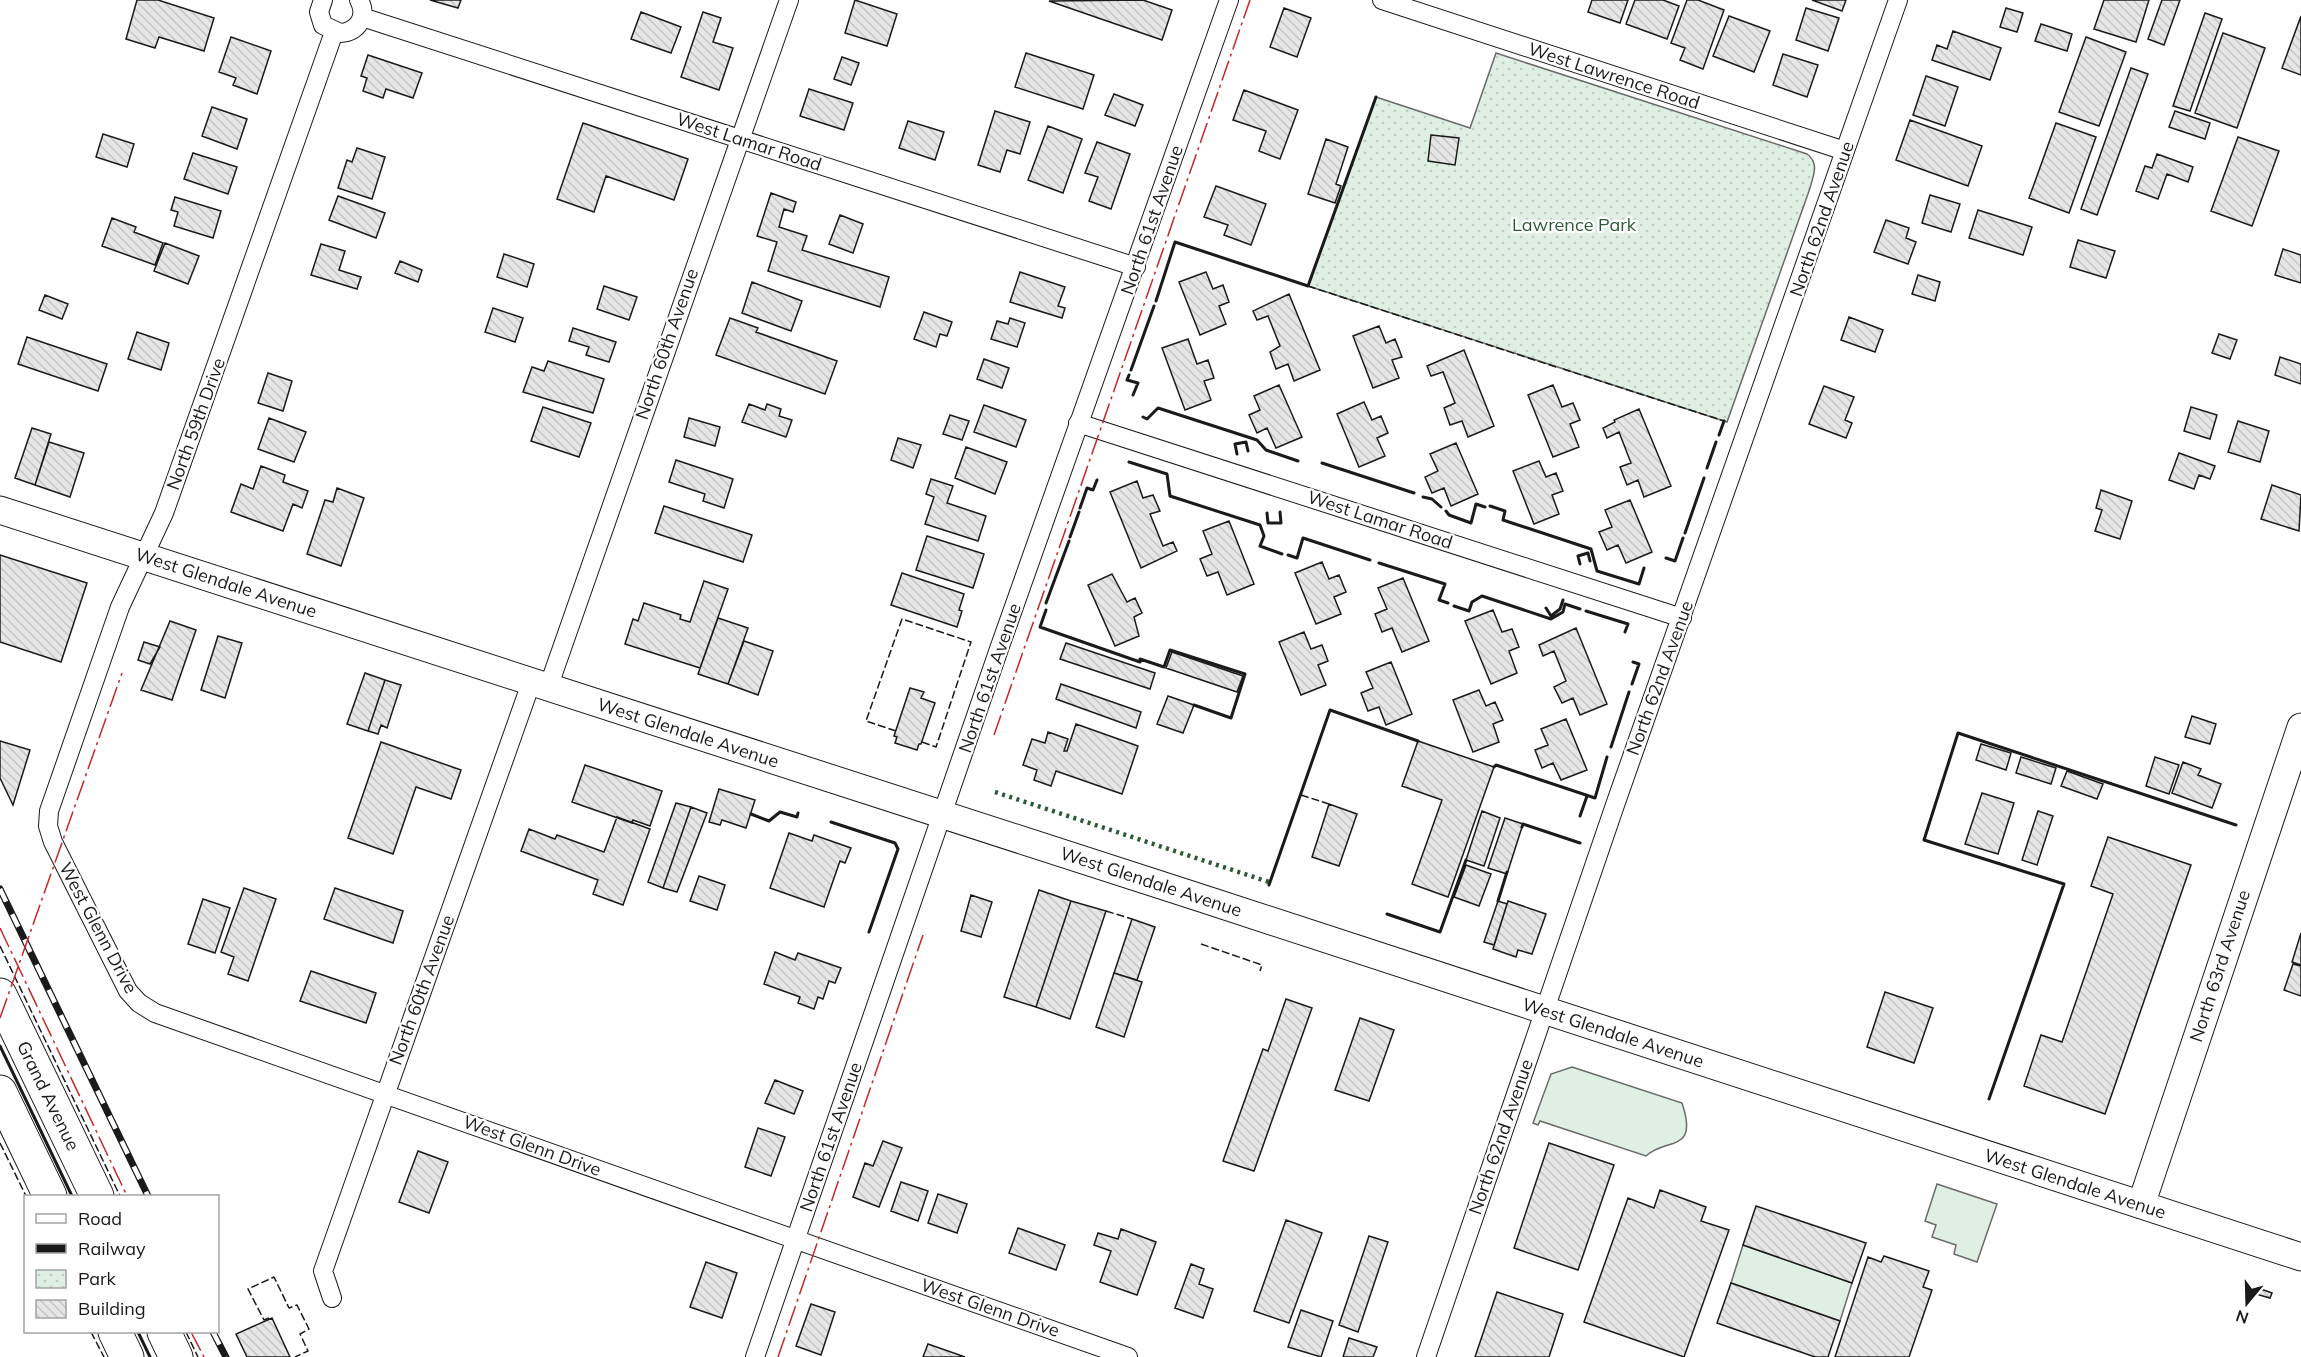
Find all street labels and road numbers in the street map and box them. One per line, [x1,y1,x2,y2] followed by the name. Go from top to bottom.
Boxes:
[1526,37,1703,114] street label: West Lawrence Road
[674,107,825,176] street label: West Lamar Road
[1784,138,1859,299] street label: North 62nd Avenue
[1115,142,1188,298] street label: North 61st Avenue
[630,265,703,422] street label: North 60th Avenue
[161,355,230,493] street label: North 59th Drive
[1305,485,1456,554] street label: West Lamar Road
[133,542,320,623] street label: West Glendale Avenue
[1621,597,1698,758] street label: North 62nd Avenue
[953,600,1026,756] street label: North 61st Avenue
[595,692,782,773] street label: West Glendale Avenue
[1058,841,1245,922] street label: West Glendale Avenue
[54,858,143,997] street label: West Glenn Drive
[2184,887,2255,1045] street label: North 63rd Avenue
[384,912,459,1068] street label: North 60th Avenue
[1520,992,1707,1073] street label: West Glendale Avenue
[12,1037,85,1154] street label: Grand Avenue
[1463,1056,1538,1217] street label: North 62nd Avenue
[794,1059,867,1215] street label: North 61st Avenue
[460,1110,604,1181] street label: West Glenn Drive
[1982,1143,2169,1224] street label: West Glendale Avenue
[918,1273,1063,1342] street label: West Glenn Drive

